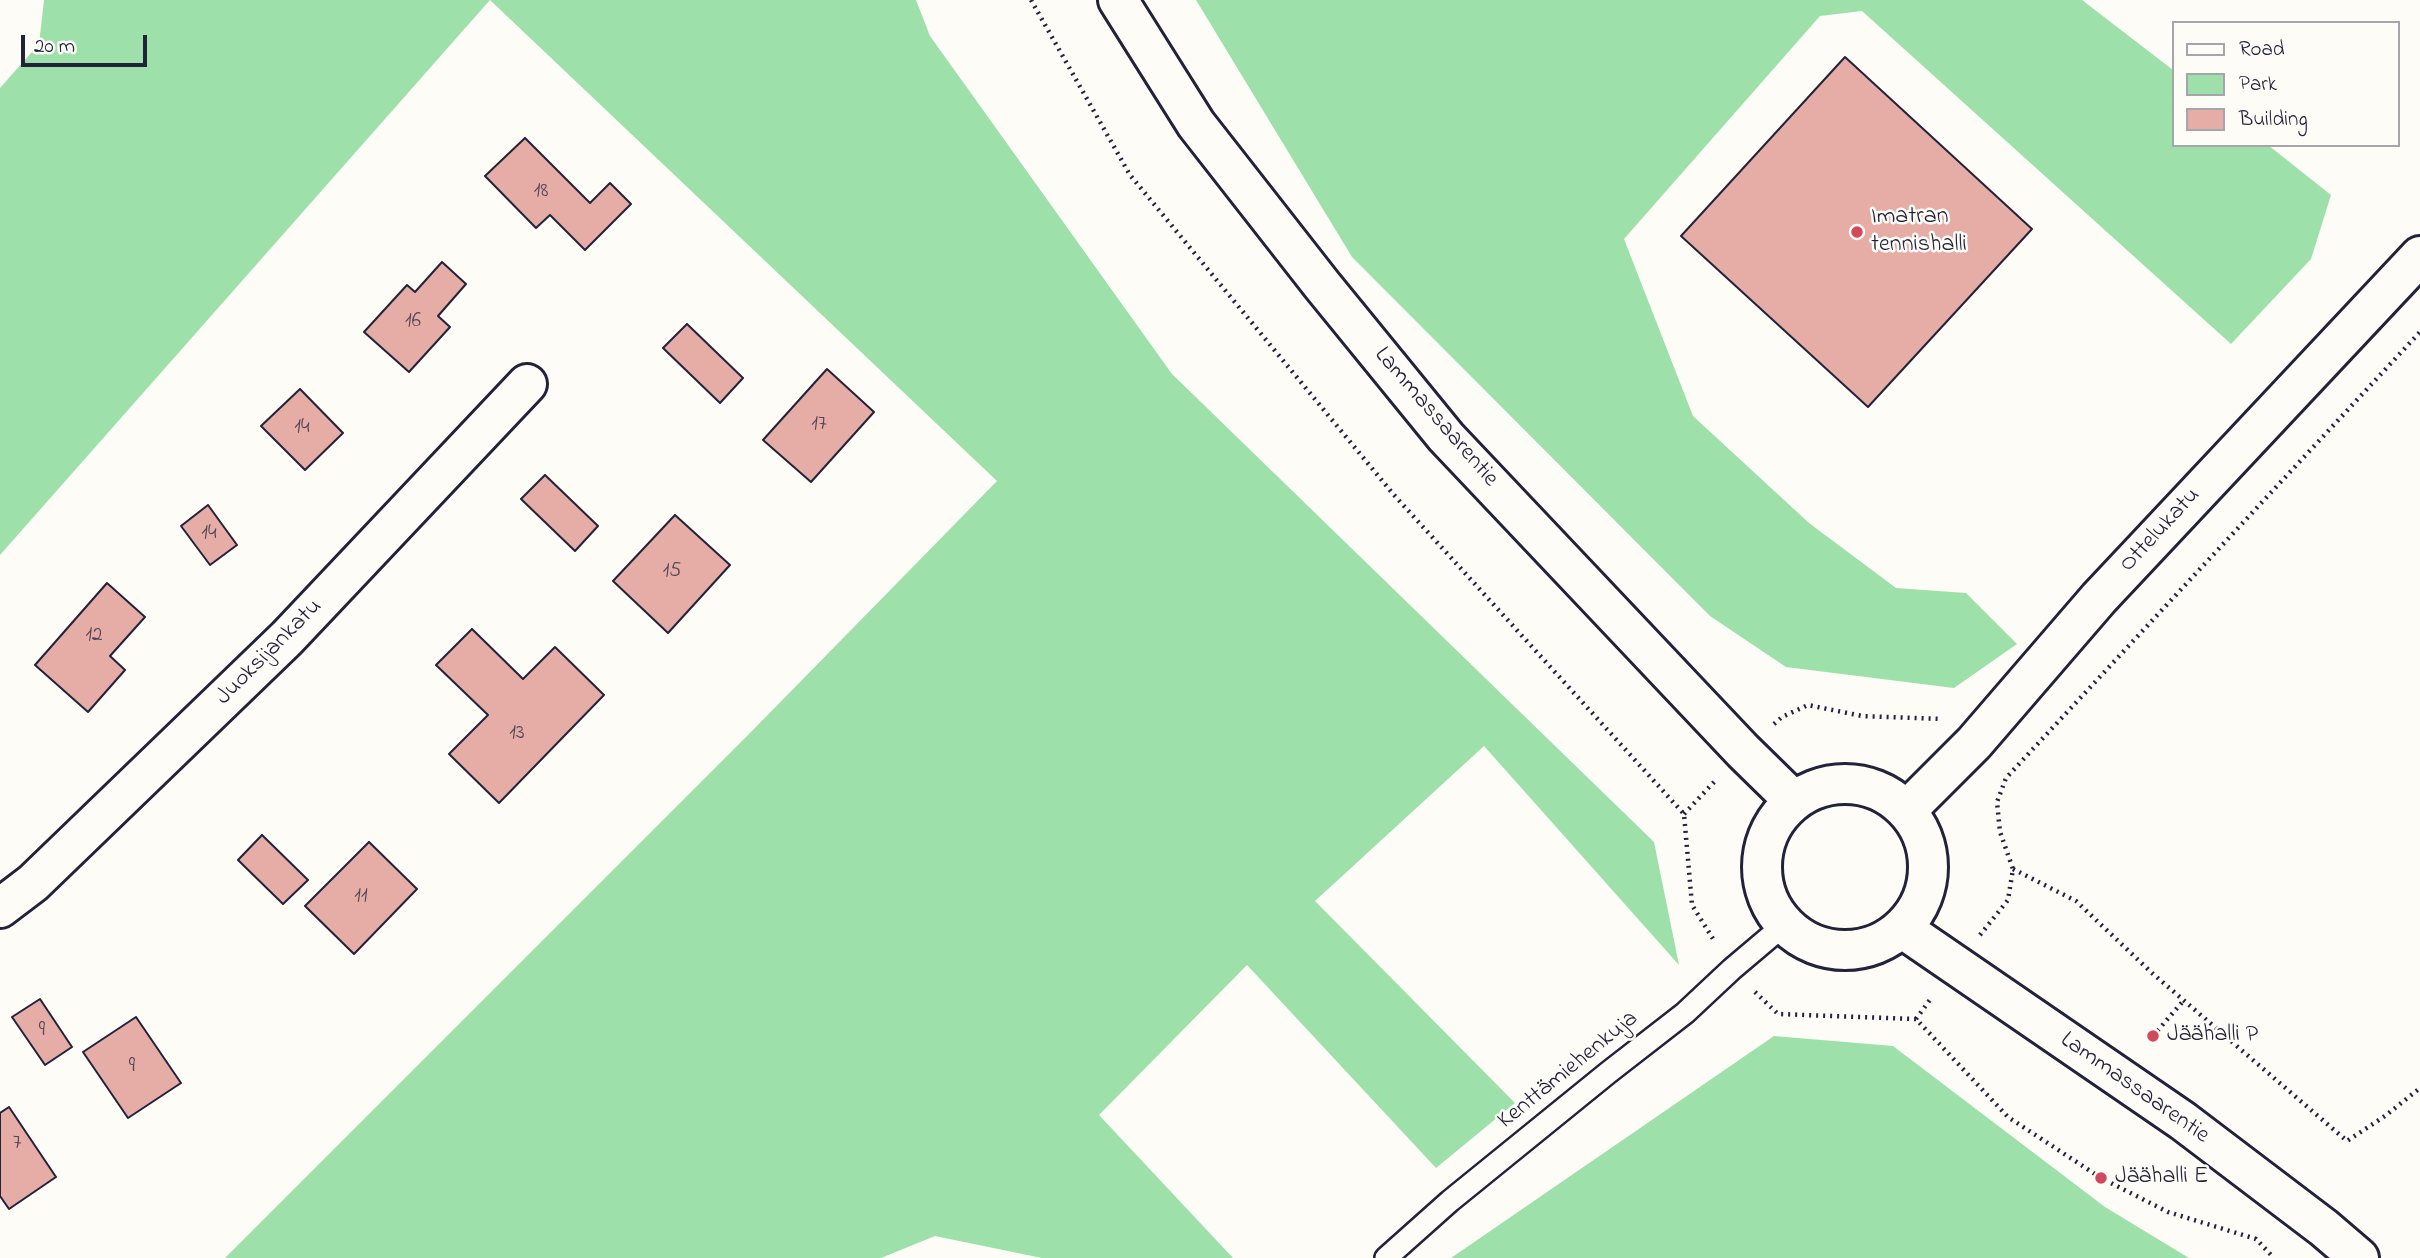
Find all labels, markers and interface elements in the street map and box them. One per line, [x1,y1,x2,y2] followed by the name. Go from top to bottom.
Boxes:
[24,21,150,65] scale bar
[2172,21,2399,147] legend
[34,32,75,62] text: 20 m
[2239,35,2285,65] text: Road
[2239,70,2277,100] text: Park
[2239,105,2308,135] text: Building
[534,180,548,206] house number: 18
[1871,204,1967,260] place label: Imatran tennishalli
[1849,224,1865,240] marker: Imatran tennishalli
[405,310,421,336] house number: 16
[1367,342,1503,494] street label: Lammassaarentie
[811,413,827,439] house number: 17
[294,416,310,442] house number: 14
[2114,483,2208,579] street label: Ottelukatu
[201,522,217,548] house number: 14
[663,560,681,586] house number: 15
[211,594,329,712] street label: Juoksijankatu
[85,624,103,650] house number: 12
[509,722,525,748] house number: 13
[354,885,368,911] house number: 11
[1493,1006,1645,1136] street label: Kenttämiehenkuja
[39,1019,45,1045] house number: 9
[2167,1022,2258,1050] place label: Jäähalli P
[2054,1027,2214,1151] street label: Lammassaarentie
[2145,1028,2161,1044] marker: Jäähalli P
[129,1055,135,1081] house number: 9
[13,1132,21,1158] house number: 7
[2115,1164,2208,1192] place label: Jäähalli E
[2093,1170,2109,1186] marker: Jäähalli E

